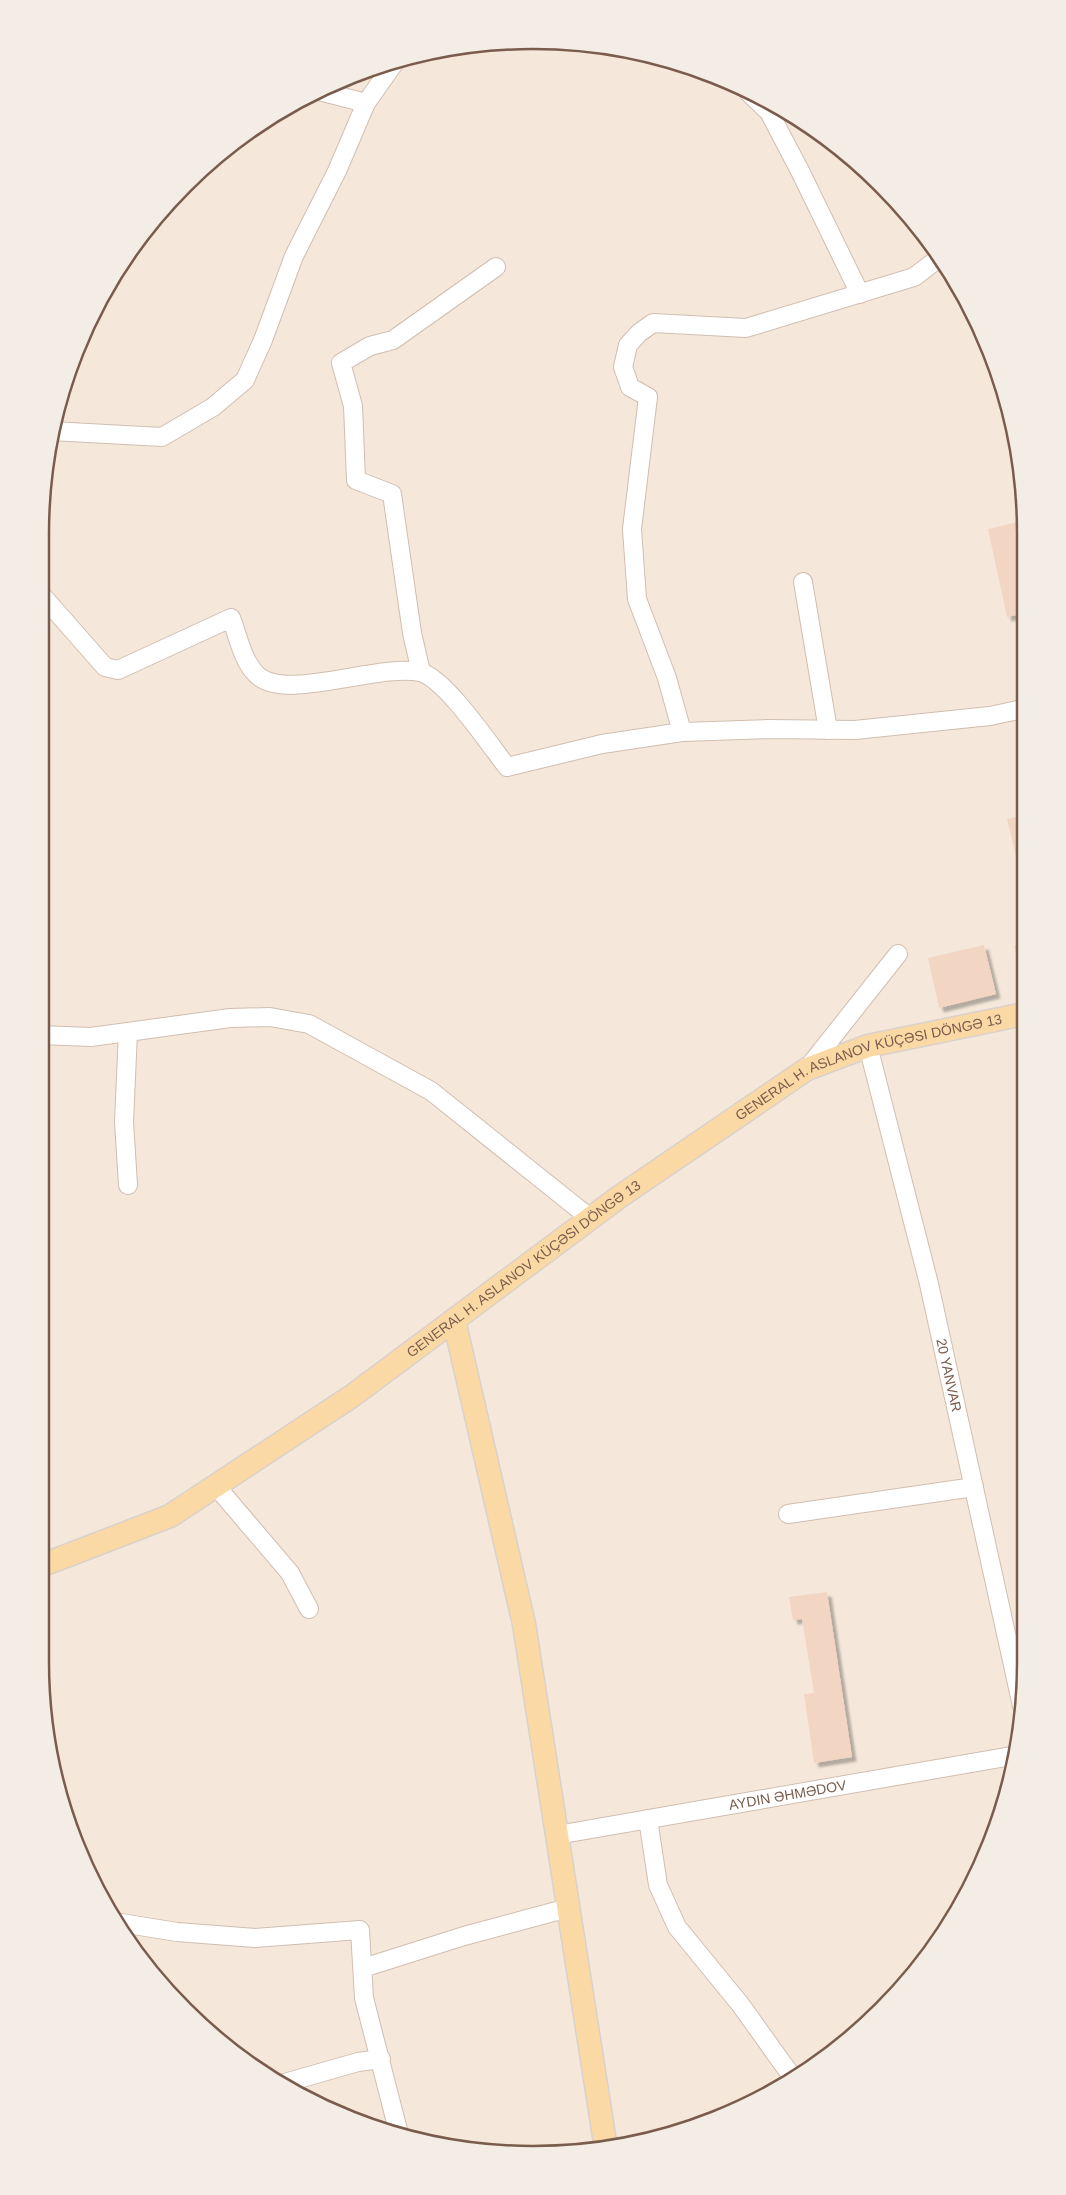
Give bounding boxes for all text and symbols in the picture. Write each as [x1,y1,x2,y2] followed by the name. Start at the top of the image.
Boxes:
[732,1011,1004,1124] street label: GENERAL H. ASLANOV KÜÇƏSI DÖNGƏ 13
[404,1177,644,1360] street label: GENERAL H. ASLANOV KÜÇƏSI DÖNGƏ 13
[933,1337,965,1413] street label: 20 YANVAR
[728,1777,848,1813] street label: AYDIN ƏHMƏDOV

